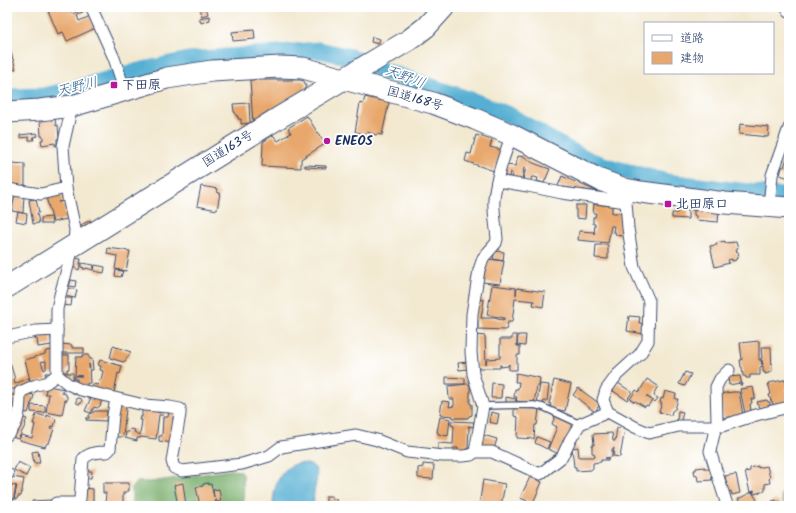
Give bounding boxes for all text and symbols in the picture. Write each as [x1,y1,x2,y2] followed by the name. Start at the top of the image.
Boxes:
[644,22,774,74] legend
[680,29,704,48] text: 道路
[680,49,704,68] text: 建物
[382,59,428,95] water label: 天野川
[54,71,100,103] water label: 天野川
[122,75,161,96] place label: 下田原
[109,80,119,90] marker: 下田原
[384,81,446,117] street label: 国道168号
[198,125,258,173] street label: 国道163号
[335,131,374,152] place label: ENEOS
[322,136,332,146] marker: ENEOS
[676,194,728,215] place label: 北田原口
[663,199,673,209] marker: 北田原口

